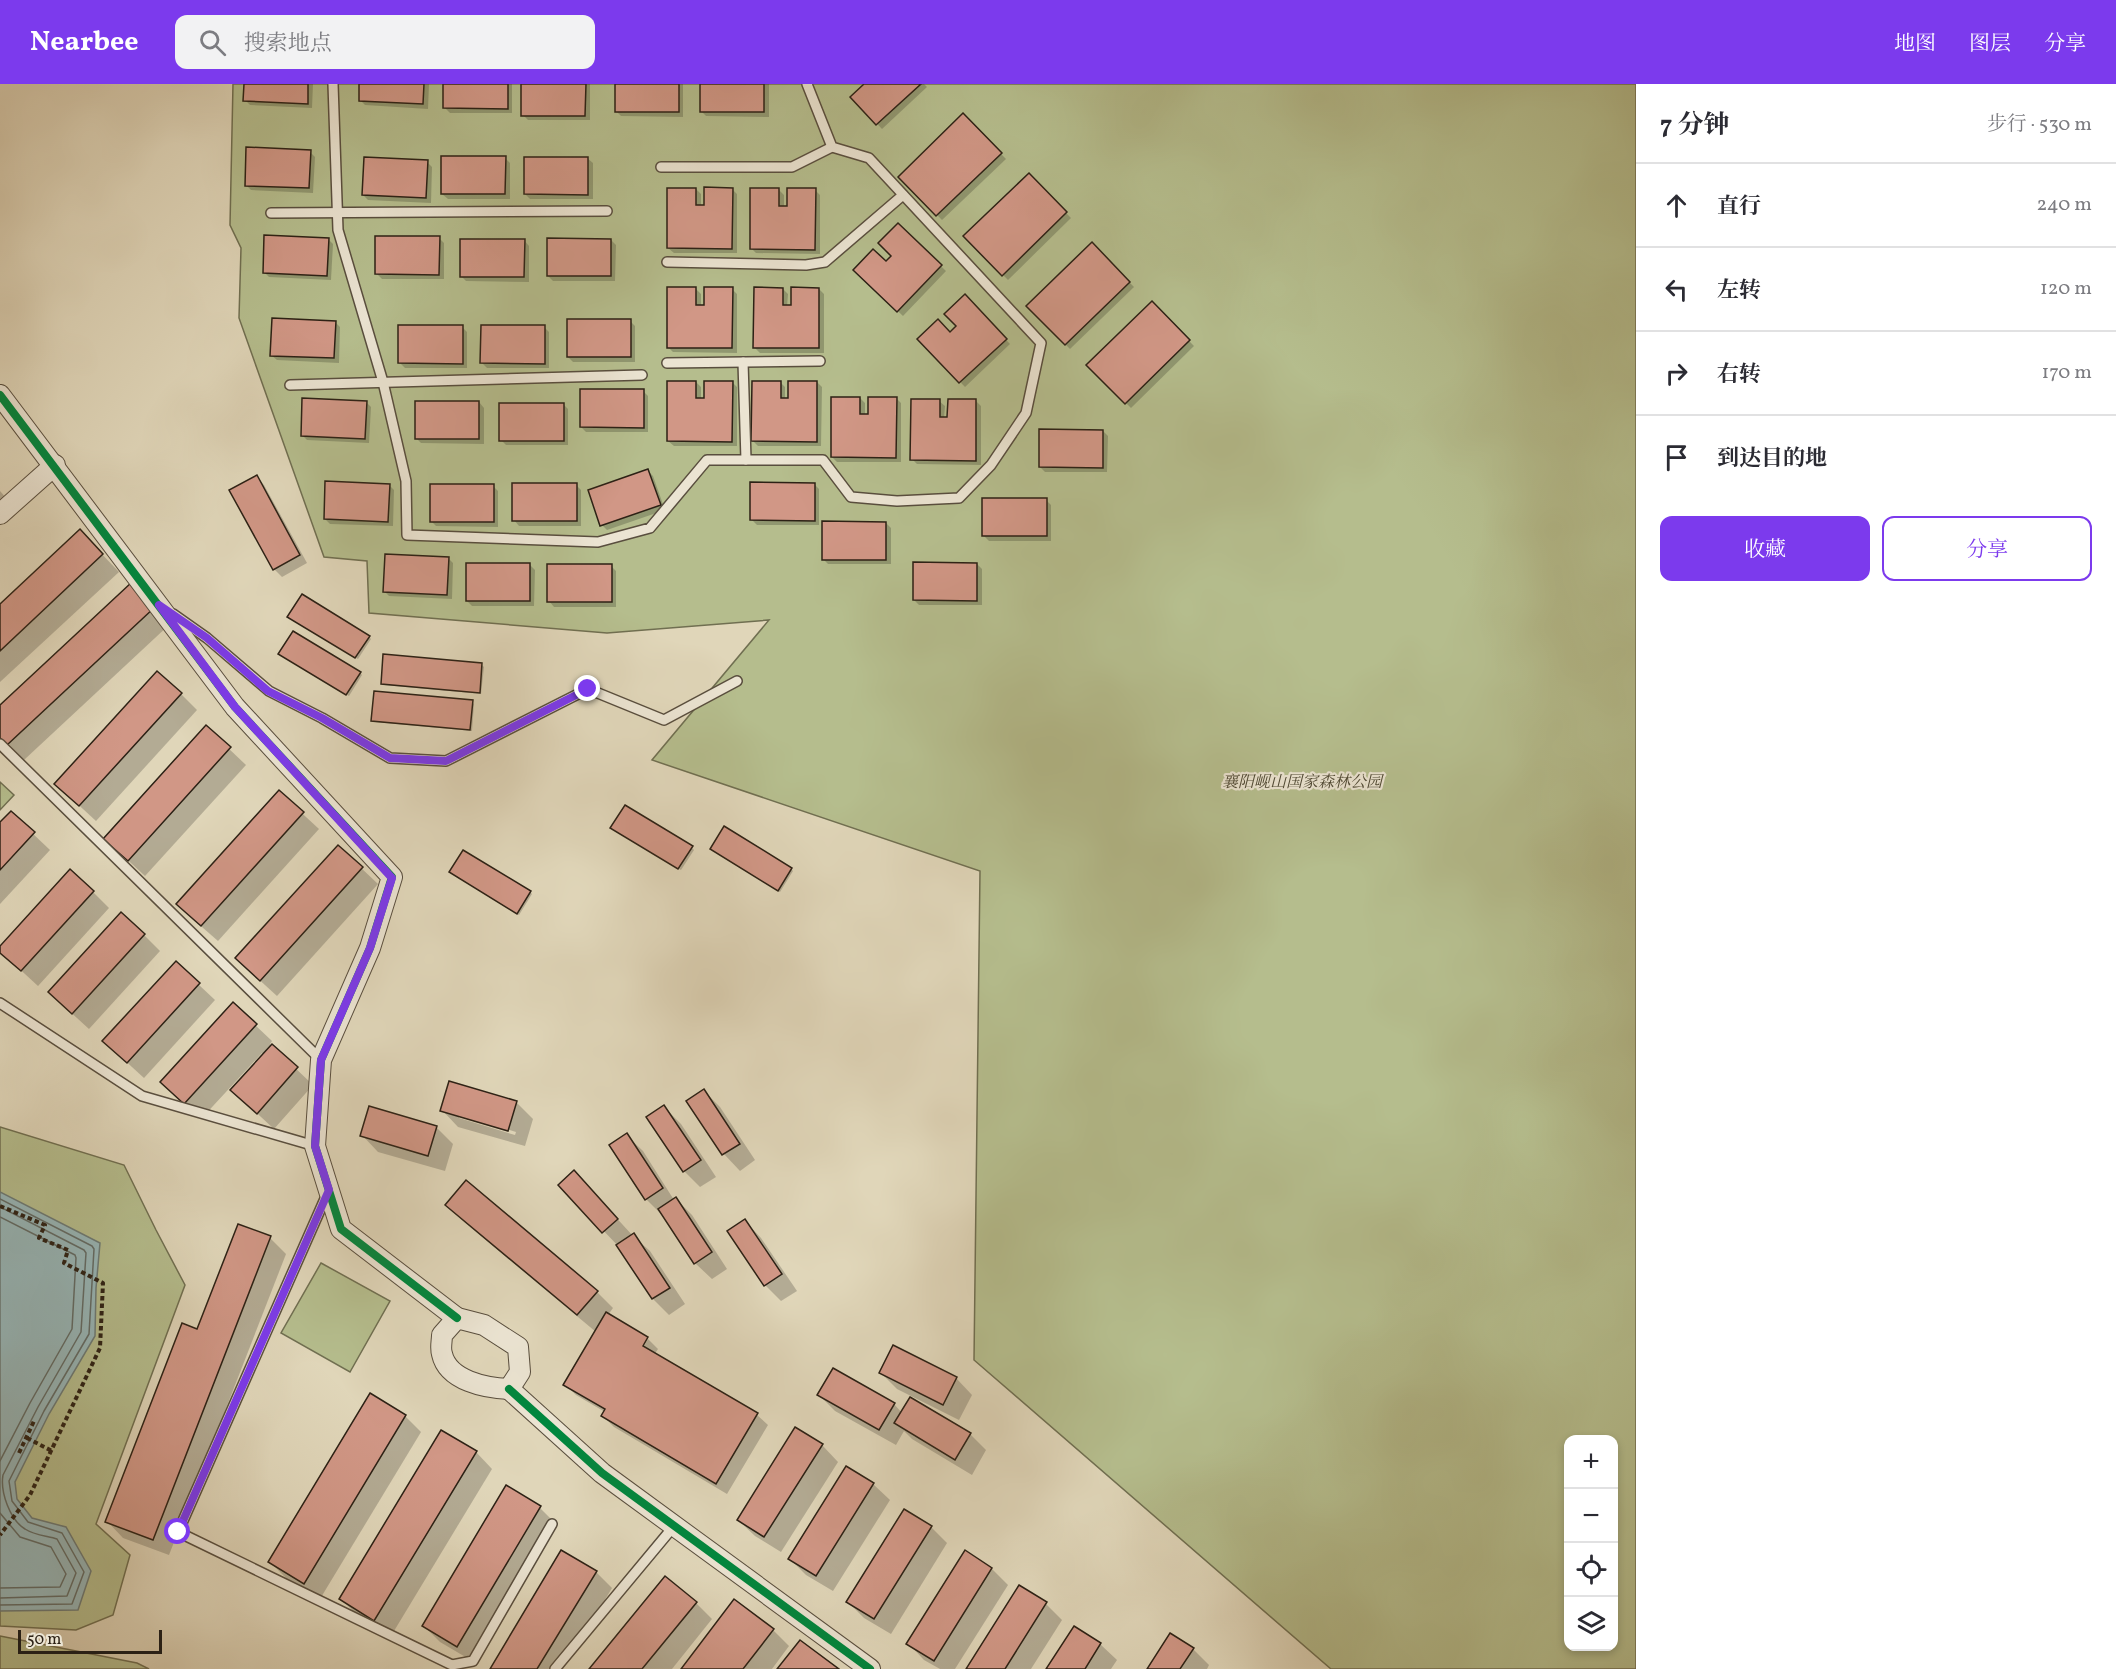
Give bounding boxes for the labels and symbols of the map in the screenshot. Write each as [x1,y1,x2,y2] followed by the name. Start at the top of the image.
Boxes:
[574,675,600,701] route end
[1222,772,1385,794] park label: 襄阳岘山国家森林公园
[164,1518,190,1544] route start
[18,1627,162,1654] scale bar

